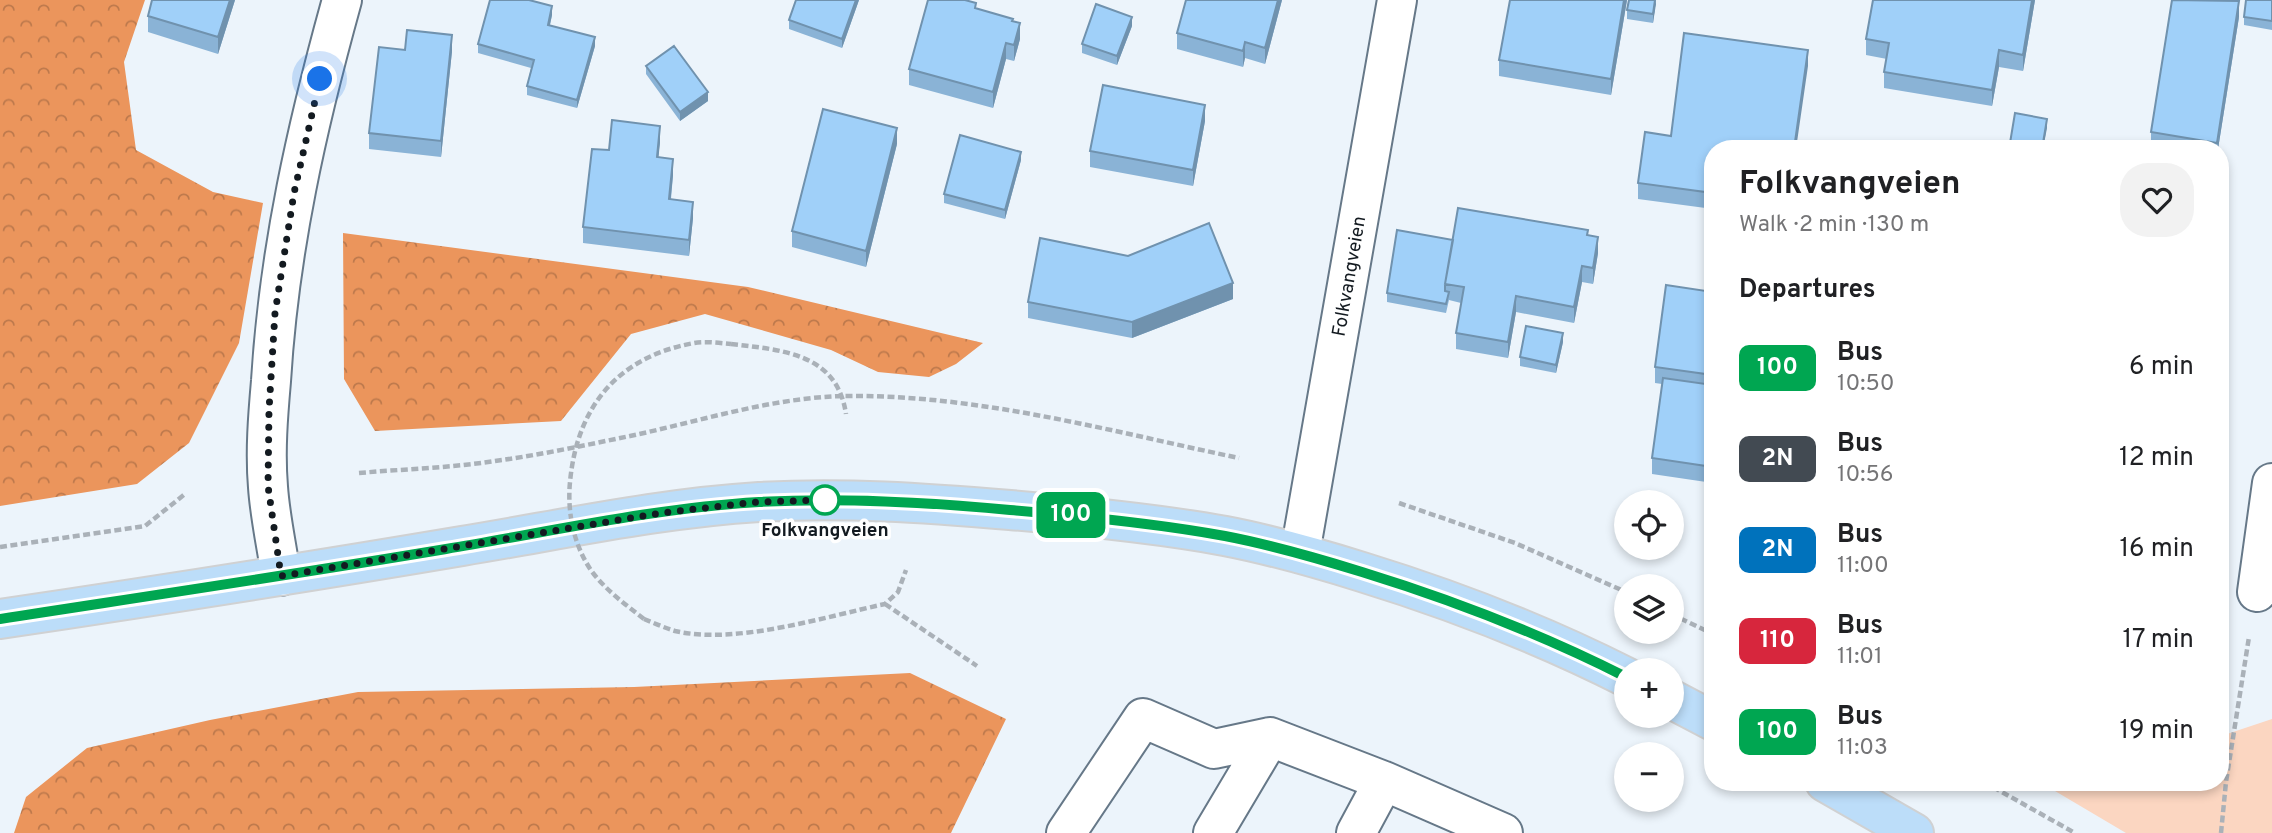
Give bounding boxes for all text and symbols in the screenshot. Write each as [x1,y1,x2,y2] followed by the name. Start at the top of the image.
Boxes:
[302,61,337,96] your location
[2120,163,2194,237] button: heart
[1739,164,1961,206] text: Folkvangveien
[1739,211,1929,240] text: Walk · 2 min · 130 m
[1328,214,1372,338] street label: Folkvangveien
[1739,274,1876,307] text: Departures
[1837,337,1883,370] text: Bus
[2129,351,2194,384] text: 6 min
[1757,353,1798,383] text: 100
[1837,370,1895,399] text: 10:50
[1837,428,1883,461] text: Bus
[2119,442,2194,475] text: 12 min
[1762,444,1793,474] text: 2N
[1837,461,1894,490] text: 10:56
[810,485,840,515] marker: Folkvangveien
[1614,490,1684,812] map controls
[1614,490,1684,560] button: locate
[1031,492,1111,538] line badge: 100
[1050,500,1092,530] text: 100
[761,519,889,543] place label: Folkvangveien
[1837,519,1883,552] text: Bus
[2119,533,2194,566] text: 16 min
[1762,535,1793,565] text: 2N
[1837,552,1889,581] text: 11:00
[1614,574,1684,644] button: layers
[1837,610,1883,643] text: Bus
[2122,624,2194,657] text: 17 min
[1760,626,1795,656] text: 110
[1837,643,1883,672] text: 11:01
[1614,658,1684,728] button: +
[1837,701,1883,734] text: Bus
[2119,715,2194,748] text: 19 min
[1757,717,1798,747] text: 100
[1837,734,1888,763] text: 11:03
[1614,742,1684,812] button: −

